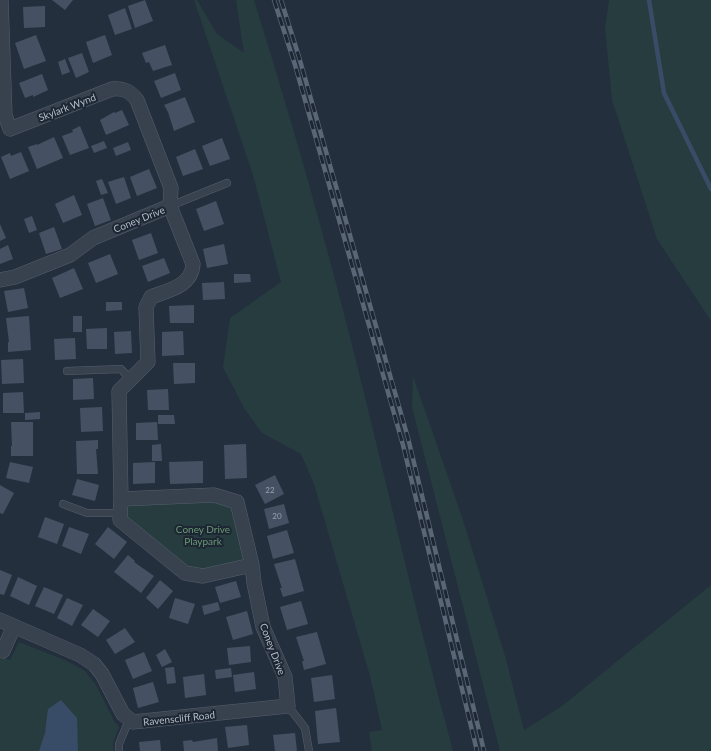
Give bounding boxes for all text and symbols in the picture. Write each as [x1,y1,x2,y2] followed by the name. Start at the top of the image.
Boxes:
[37,91,97,123] street label: Skylark Wynd
[112,203,166,235] street label: Coney Drive
[265,485,275,495] house number: 22
[272,511,282,521] house number: 20
[176,523,230,547] park label: Coney Drive Playpark
[258,622,288,676] street label: Coney Drive
[143,708,215,728] street label: Ravenscliff Road

